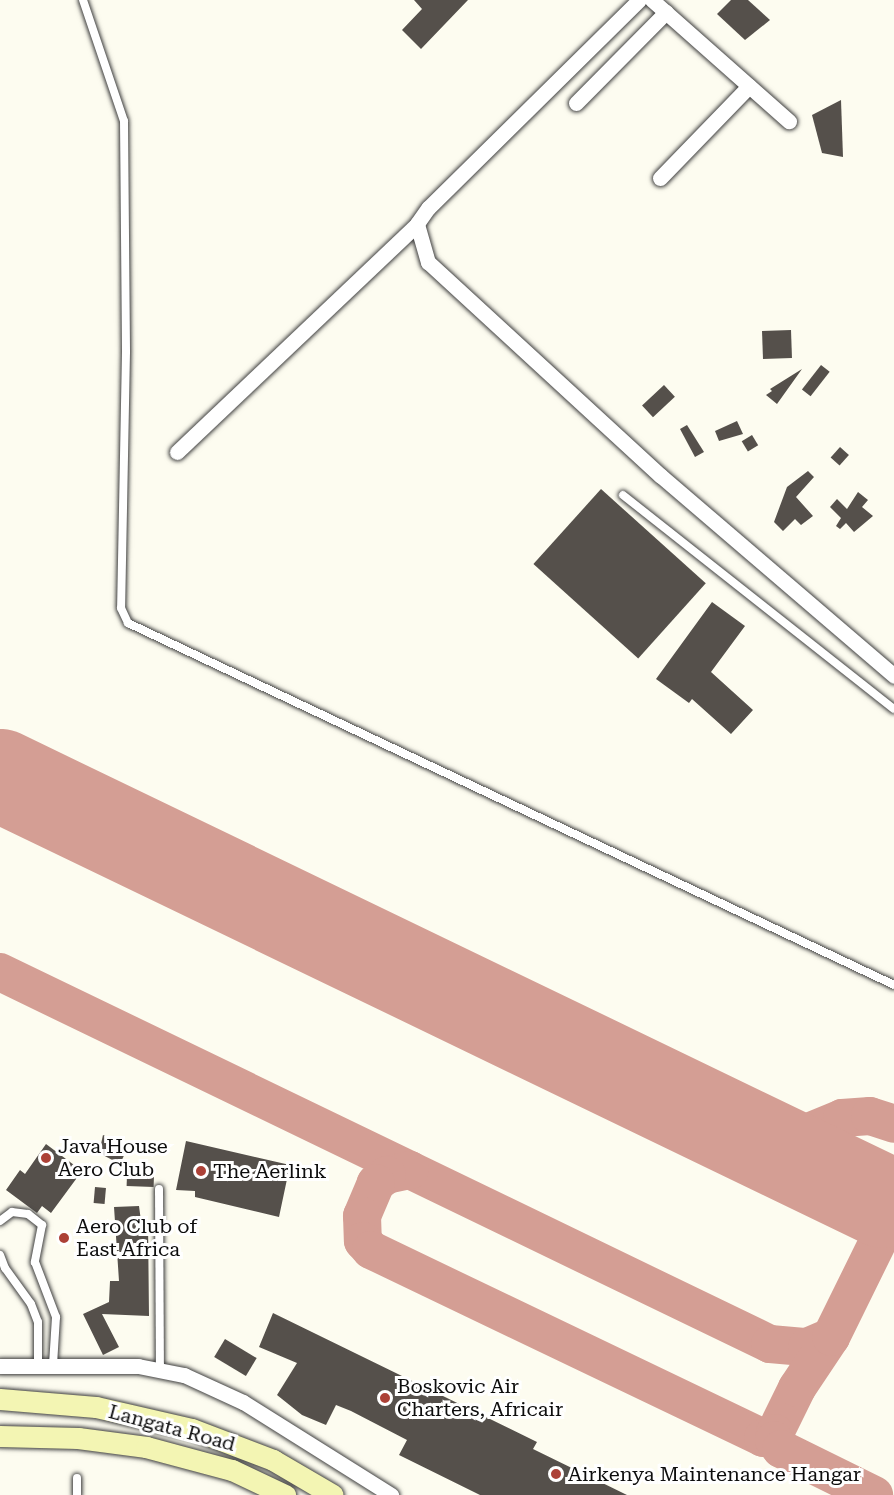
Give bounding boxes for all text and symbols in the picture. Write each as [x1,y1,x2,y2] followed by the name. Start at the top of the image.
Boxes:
[58,1134,168,1181] place label: Java House Aero Club
[39,1151,53,1165] marker: Java House Aero Club
[213,1159,326,1183] place label: The Aerlink
[194,1164,208,1178] marker: The Aerlink
[76,1214,197,1261] place label: Aero Club of East Africa
[57,1231,71,1245] marker: Aero Club of East Africa
[397,1374,563,1421] place label: Boskovic Air Charters, Africair
[378,1391,392,1405] marker: Boskovic Air Charters, Africair
[106,1400,238,1456] street label: Langata Road
[568,1462,861,1486] place label: Airkenya Maintenance Hangar
[549,1467,563,1481] marker: Airkenya Maintenance Hangar

